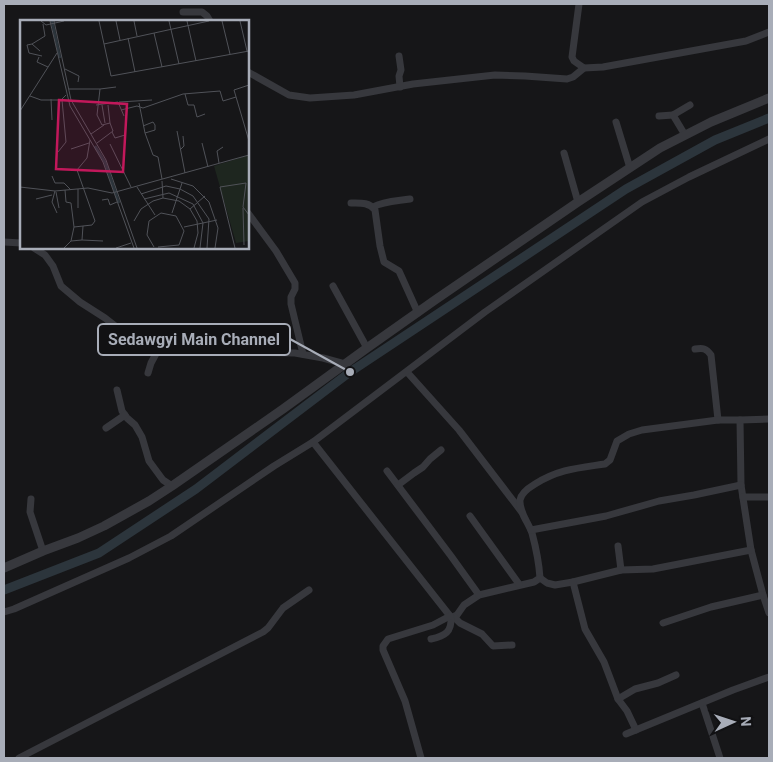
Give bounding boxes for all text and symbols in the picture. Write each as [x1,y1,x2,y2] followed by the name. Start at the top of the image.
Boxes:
[20,20,249,249] inset map
[98,324,290,355] callout: Sedawgyi Main Channel
[108,330,280,349] text: Sedawgyi Main Channel
[708,697,758,747] north arrow
[738,716,754,727] text: N

